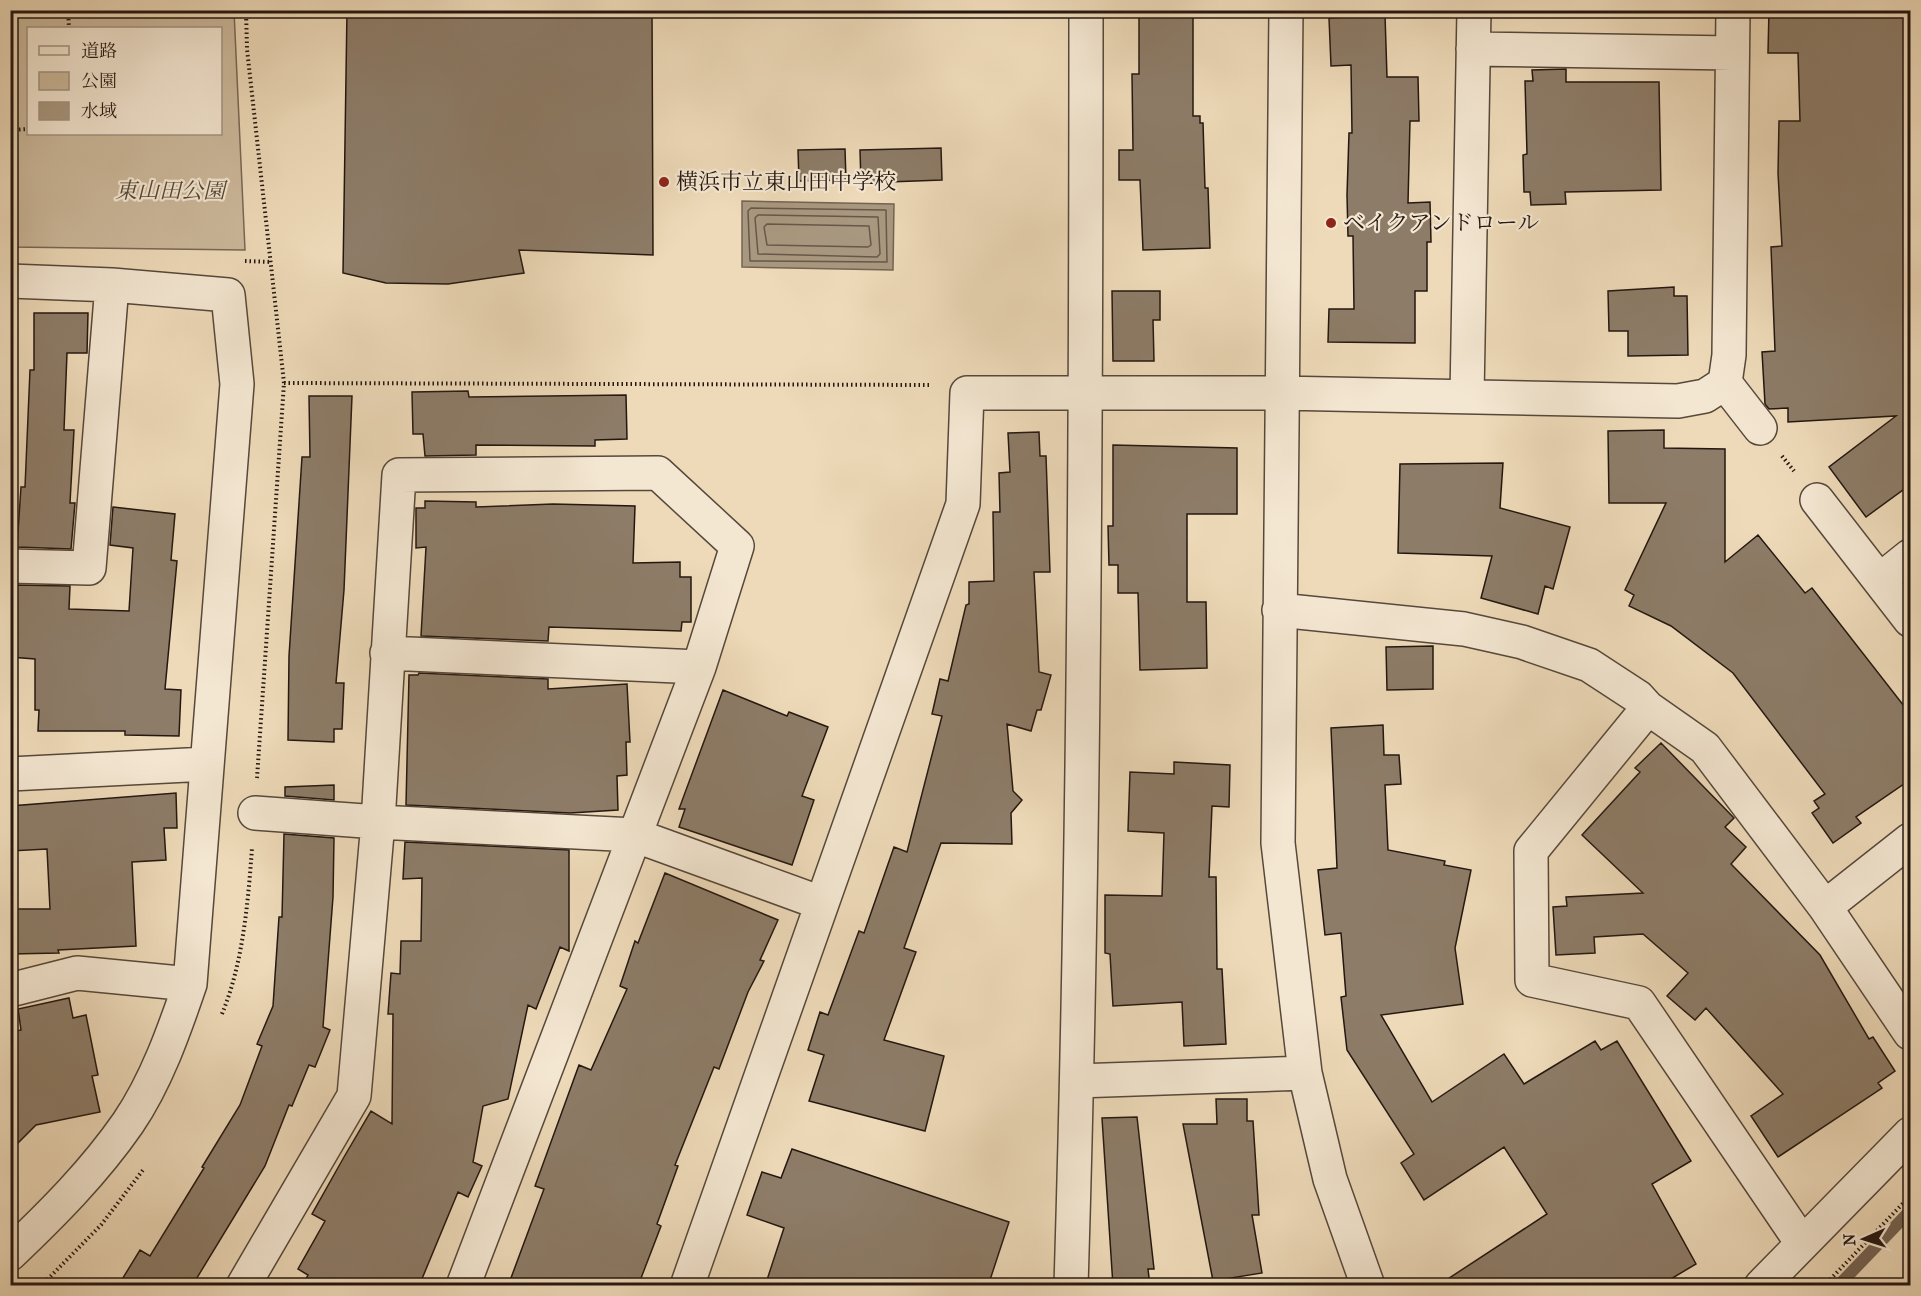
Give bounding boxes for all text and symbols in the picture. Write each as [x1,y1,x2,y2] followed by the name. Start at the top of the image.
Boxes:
[27,27,222,135] legend
[81,41,117,62] text: 道路
[81,71,117,92] text: 公園
[81,101,117,122] text: 水域
[676,169,896,195] place label: 横浜市立東山田中学校
[657,175,671,189] marker: 横浜市立東山田中学校
[115,178,228,204] park label: 東山田公園
[1343,210,1539,236] place label: ベイクアンドロール
[1324,216,1338,230] marker: ベイクアンドロール
[1834,1209,1894,1269] north arrow
[1840,1232,1859,1246] text: N

